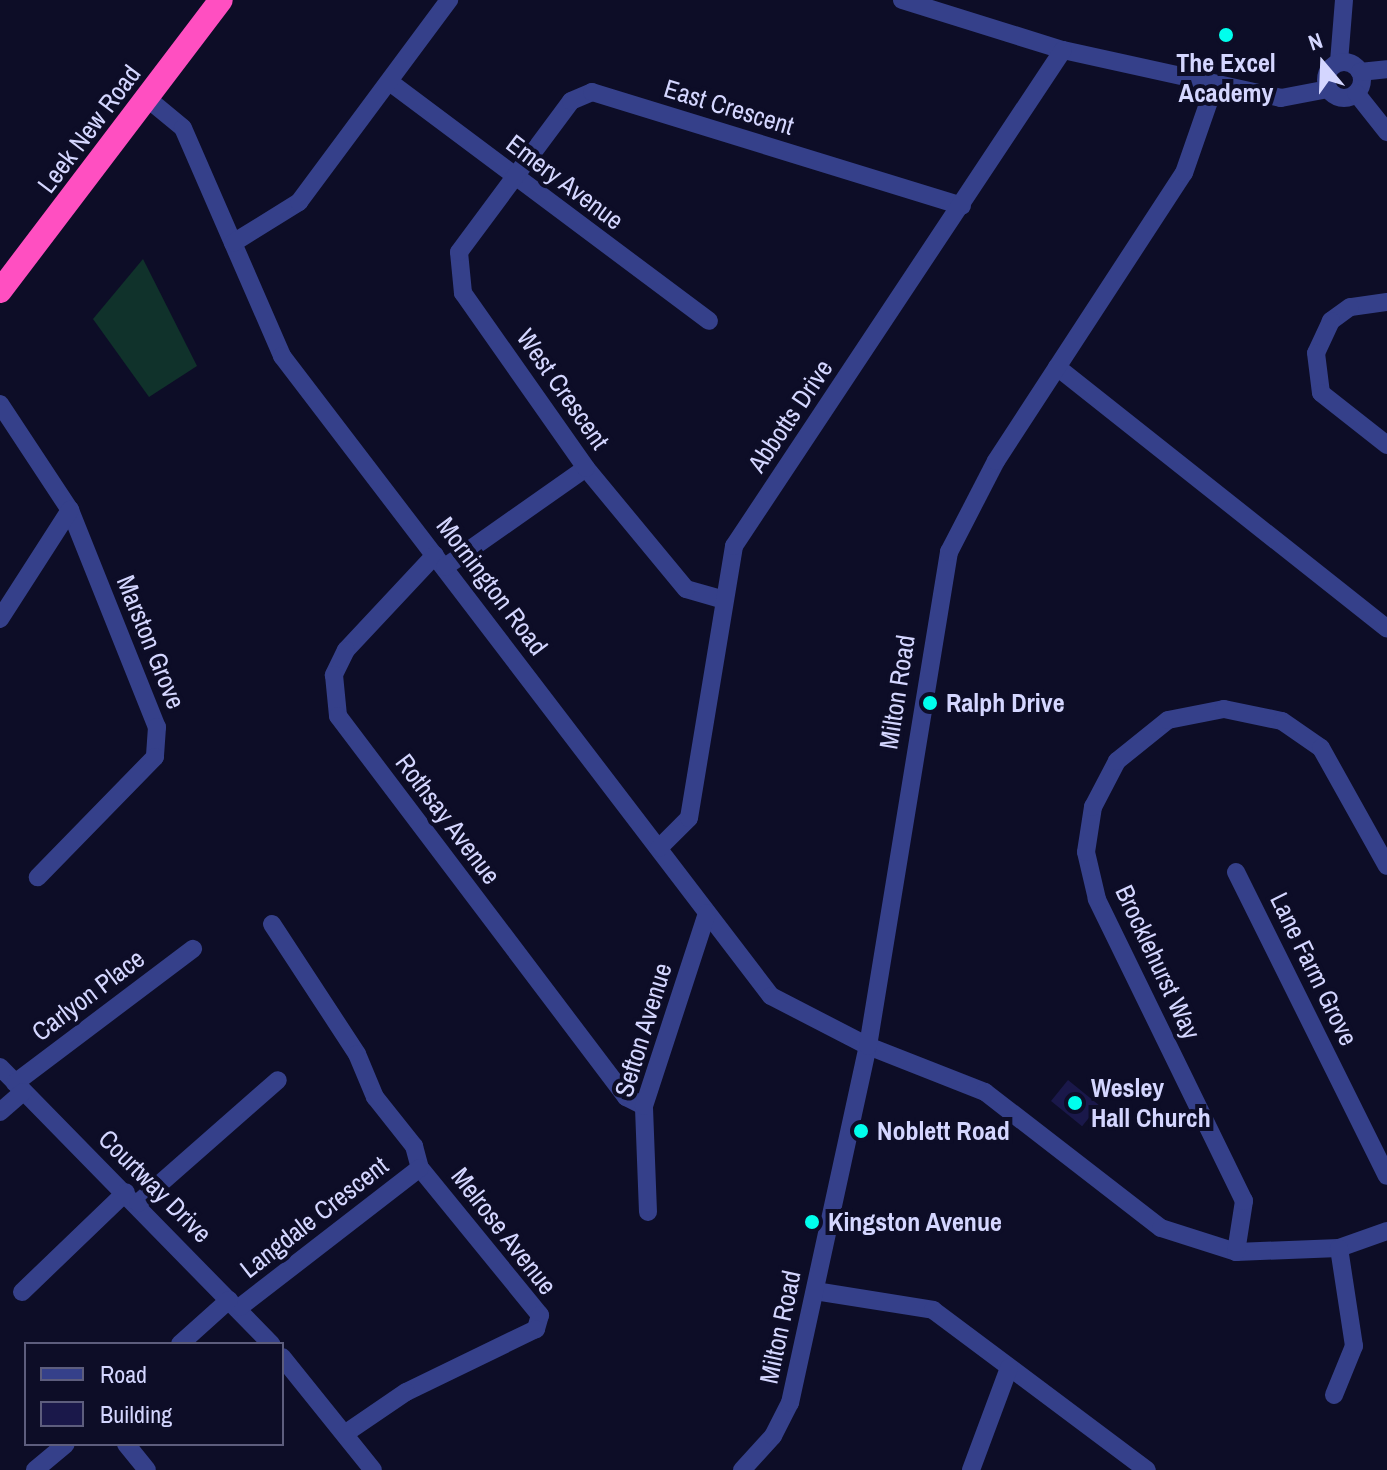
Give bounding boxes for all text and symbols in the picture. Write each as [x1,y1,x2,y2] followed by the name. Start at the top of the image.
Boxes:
[1283,24,1363,104] north arrow
[1304,25,1326,58] text: N
[1217,26,1235,44] marker: The Excel Academy
[1176,47,1276,108] place label: The Excel Academy
[31,59,147,199] street label: Leek New Road
[660,73,798,141] street label: East Crescent
[500,128,630,236] street label: Emery Avenue
[510,323,616,455] street label: West Crescent
[741,354,839,478] street label: Abbotts Drive
[430,511,554,661] street label: Mornington Road
[110,571,192,713] street label: Marston Grove
[873,633,921,751] street label: Milton Road
[946,687,1064,719] place label: Ralph Drive
[921,694,939,712] marker: Ralph Drive
[389,747,507,891] street label: Rothsay Avenue
[1109,880,1207,1044] street label: Brocklehurst Way
[1264,888,1364,1050] street label: Lane Farm Grove
[26,943,150,1047] street label: Carlyon Place
[608,959,678,1101] street label: Sefton Avenue
[1091,1072,1211,1134] place label: Wesley Hall Church
[1066,1094,1084,1112] marker: Wesley Hall Church
[877,1115,1010,1147] place label: Noblett Road
[852,1122,870,1140] marker: Noblett Road
[92,1123,218,1249] street label: Courtway Drive
[234,1150,394,1284] street label: Langdale Crescent
[444,1161,564,1301] street label: Melrose Avenue
[828,1206,1003,1238] place label: Kingston Avenue
[803,1213,821,1231] marker: Kingston Avenue
[753,1268,807,1386] street label: Milton Road
[24,1342,284,1446] legend
[100,1358,147,1390] text: Road
[100,1398,172,1430] text: Building

